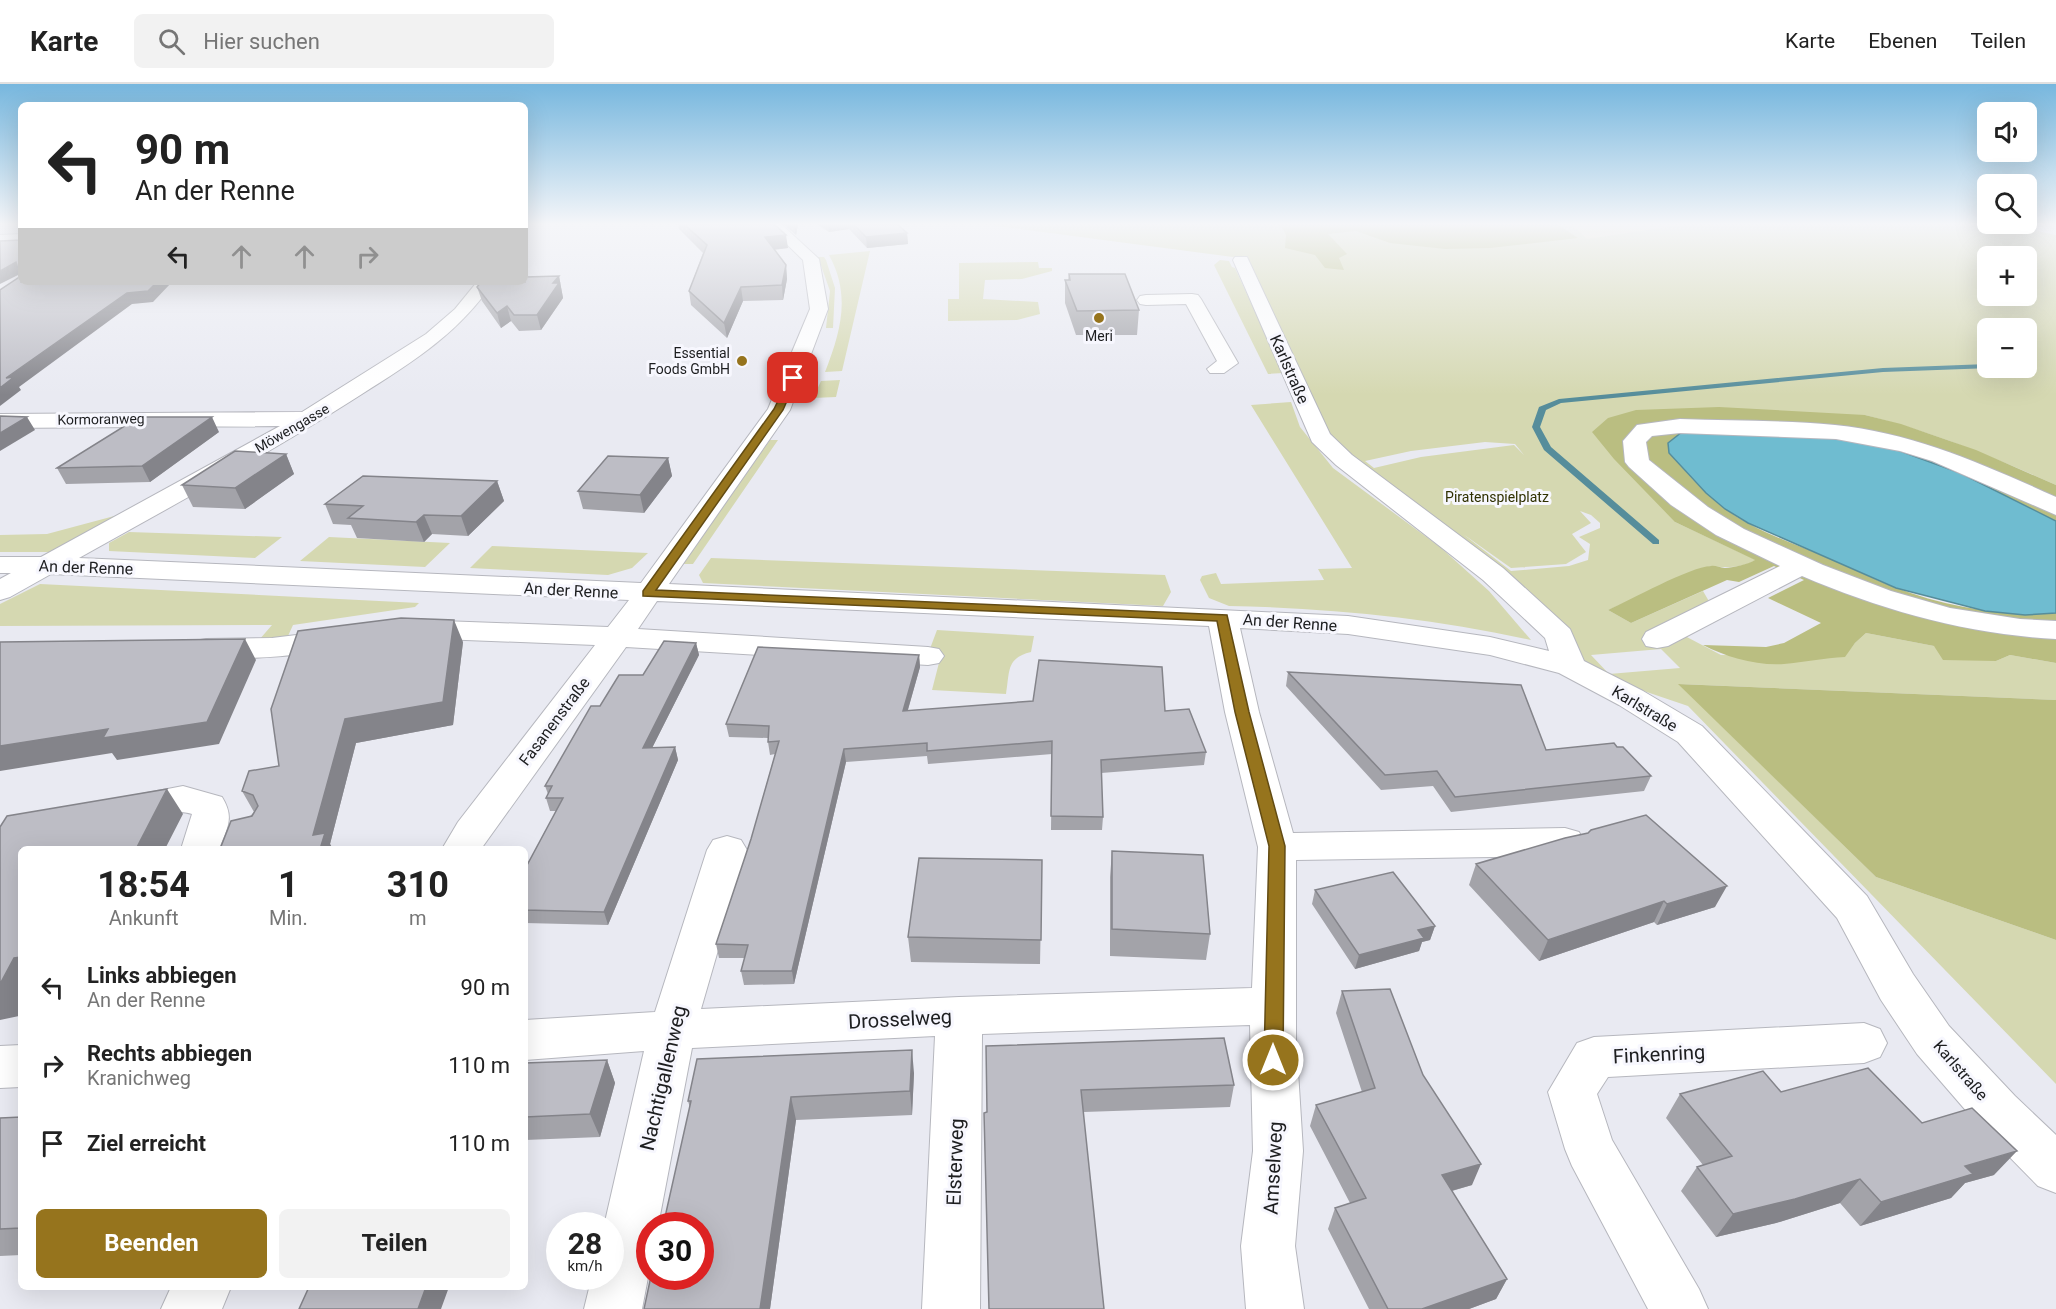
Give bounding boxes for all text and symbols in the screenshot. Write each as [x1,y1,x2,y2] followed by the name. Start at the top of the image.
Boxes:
[134,14,554,68] search box
[30,25,98,58] text: Karte
[155,25,188,58] icon: search
[203,29,320,54] text: Hier suchen
[1785,29,1835,53] text: Karte
[1868,29,1937,53] text: Ebenen
[1970,29,2026,53] text: Teilen
[1977,102,2037,378] map controls
[1977,102,2037,162] button: sound
[135,125,230,174] text: 90 m
[36,126,114,204] icon: left
[1977,174,2037,234] button: search
[135,175,295,207] text: An der Renne
[162,240,195,273] icon: left
[225,240,258,273] icon: ahead
[288,240,321,273] icon: ahead
[351,240,384,273] icon: right
[1977,246,2037,306] button: +
[1092,311,1106,325] marker: Meri
[1977,318,2037,378] button: −
[1085,328,1113,344] place label: Meri
[1266,332,1313,407] street label: Karlstraße
[648,345,730,377] place label: Essential Foods GmbH
[767,352,818,403] pin
[735,354,749,368] marker: Essential Foods GmbH
[776,361,809,394] icon: arrive
[252,400,332,456] street label: Möwengasse
[57,410,145,428] street label: Kormoranweg
[1445,489,1549,505] park label: Piratenspielplatz
[38,556,134,579] street label: An der Renne
[523,579,619,602] street label: An der Renne
[1242,610,1338,635] street label: An der Renne
[515,673,594,769] street label: Fasanenstraße
[1608,681,1681,735] street label: Karlstraße
[97,864,190,906] text: 18:54
[278,864,299,906] text: 1
[387,864,449,906] text: 310
[109,906,178,930] text: Ankunft
[269,906,308,930] text: Min.
[409,906,427,930] text: m
[87,963,237,988] text: Links abbiegen
[36,971,69,1004] icon: left
[461,975,510,1000] text: 90 m
[87,988,205,1012] text: An der Renne
[635,1003,691,1153] street label: Nachtigallenweg
[847,1004,953,1034] street label: Drosselweg
[1241,1028,1305,1092] position arrow
[1929,1036,1992,1104] street label: Karlstraße
[1612,1040,1706,1068] street label: Finkenring
[87,1041,252,1066] text: Rechts abbiegen
[36,1049,69,1082] icon: right
[448,1053,510,1078] text: 110 m
[87,1066,191,1090] text: Kranichweg
[941,1118,969,1206] street label: Elsterweg
[1259,1121,1287,1215] street label: Amselweg
[36,1127,69,1160] icon: arrive
[87,1131,206,1156] text: Ziel erreicht
[448,1131,510,1156] text: 110 m
[36,1209,267,1278] button: Beenden
[279,1209,510,1278] button: Teilen
[636,1212,714,1290] speed limit sign: 30
[568,1226,602,1261] text: 28
[567,1257,603,1275] text: km/h

